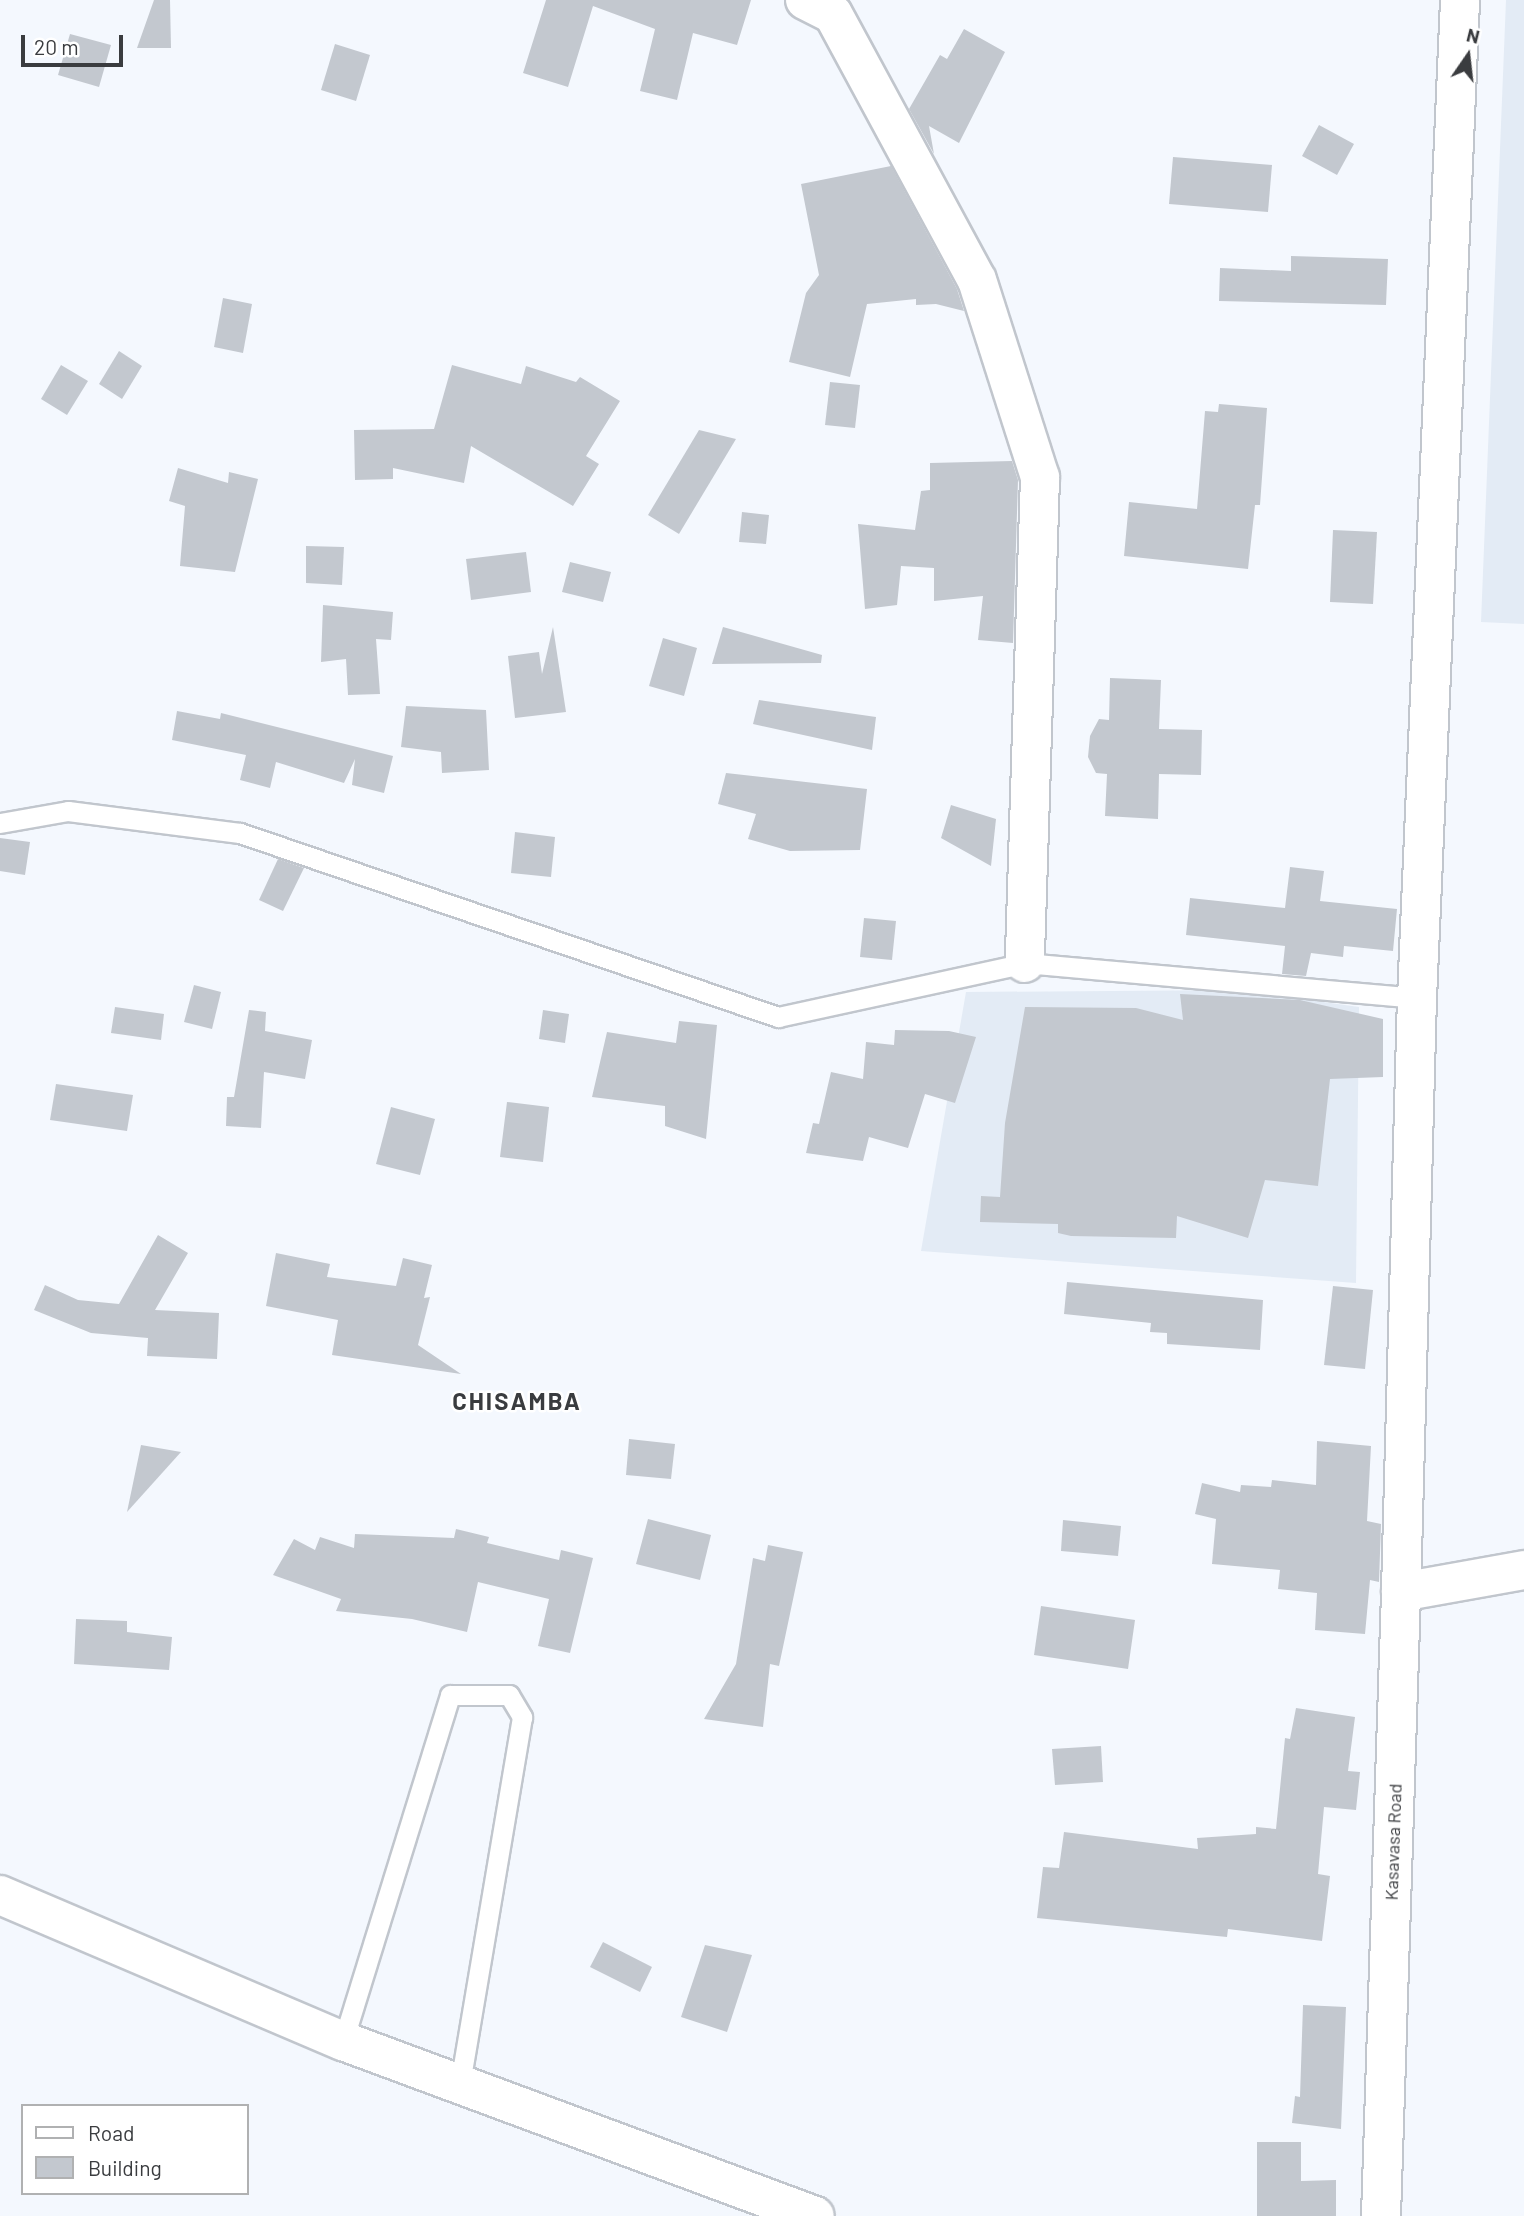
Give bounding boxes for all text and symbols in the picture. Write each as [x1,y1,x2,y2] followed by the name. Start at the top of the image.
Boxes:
[24,21,126,65] scale bar
[1433,21,1503,91] north arrow
[1464,22,1482,48] text: N
[34,34,79,59] text: 20 m
[453,1387,581,1415] district label: CHISAMBA
[1380,1783,1406,1901] street label: Kasavasa Road
[21,2104,248,2195] legend
[88,2120,134,2145] text: Road
[88,2155,162,2180] text: Building

